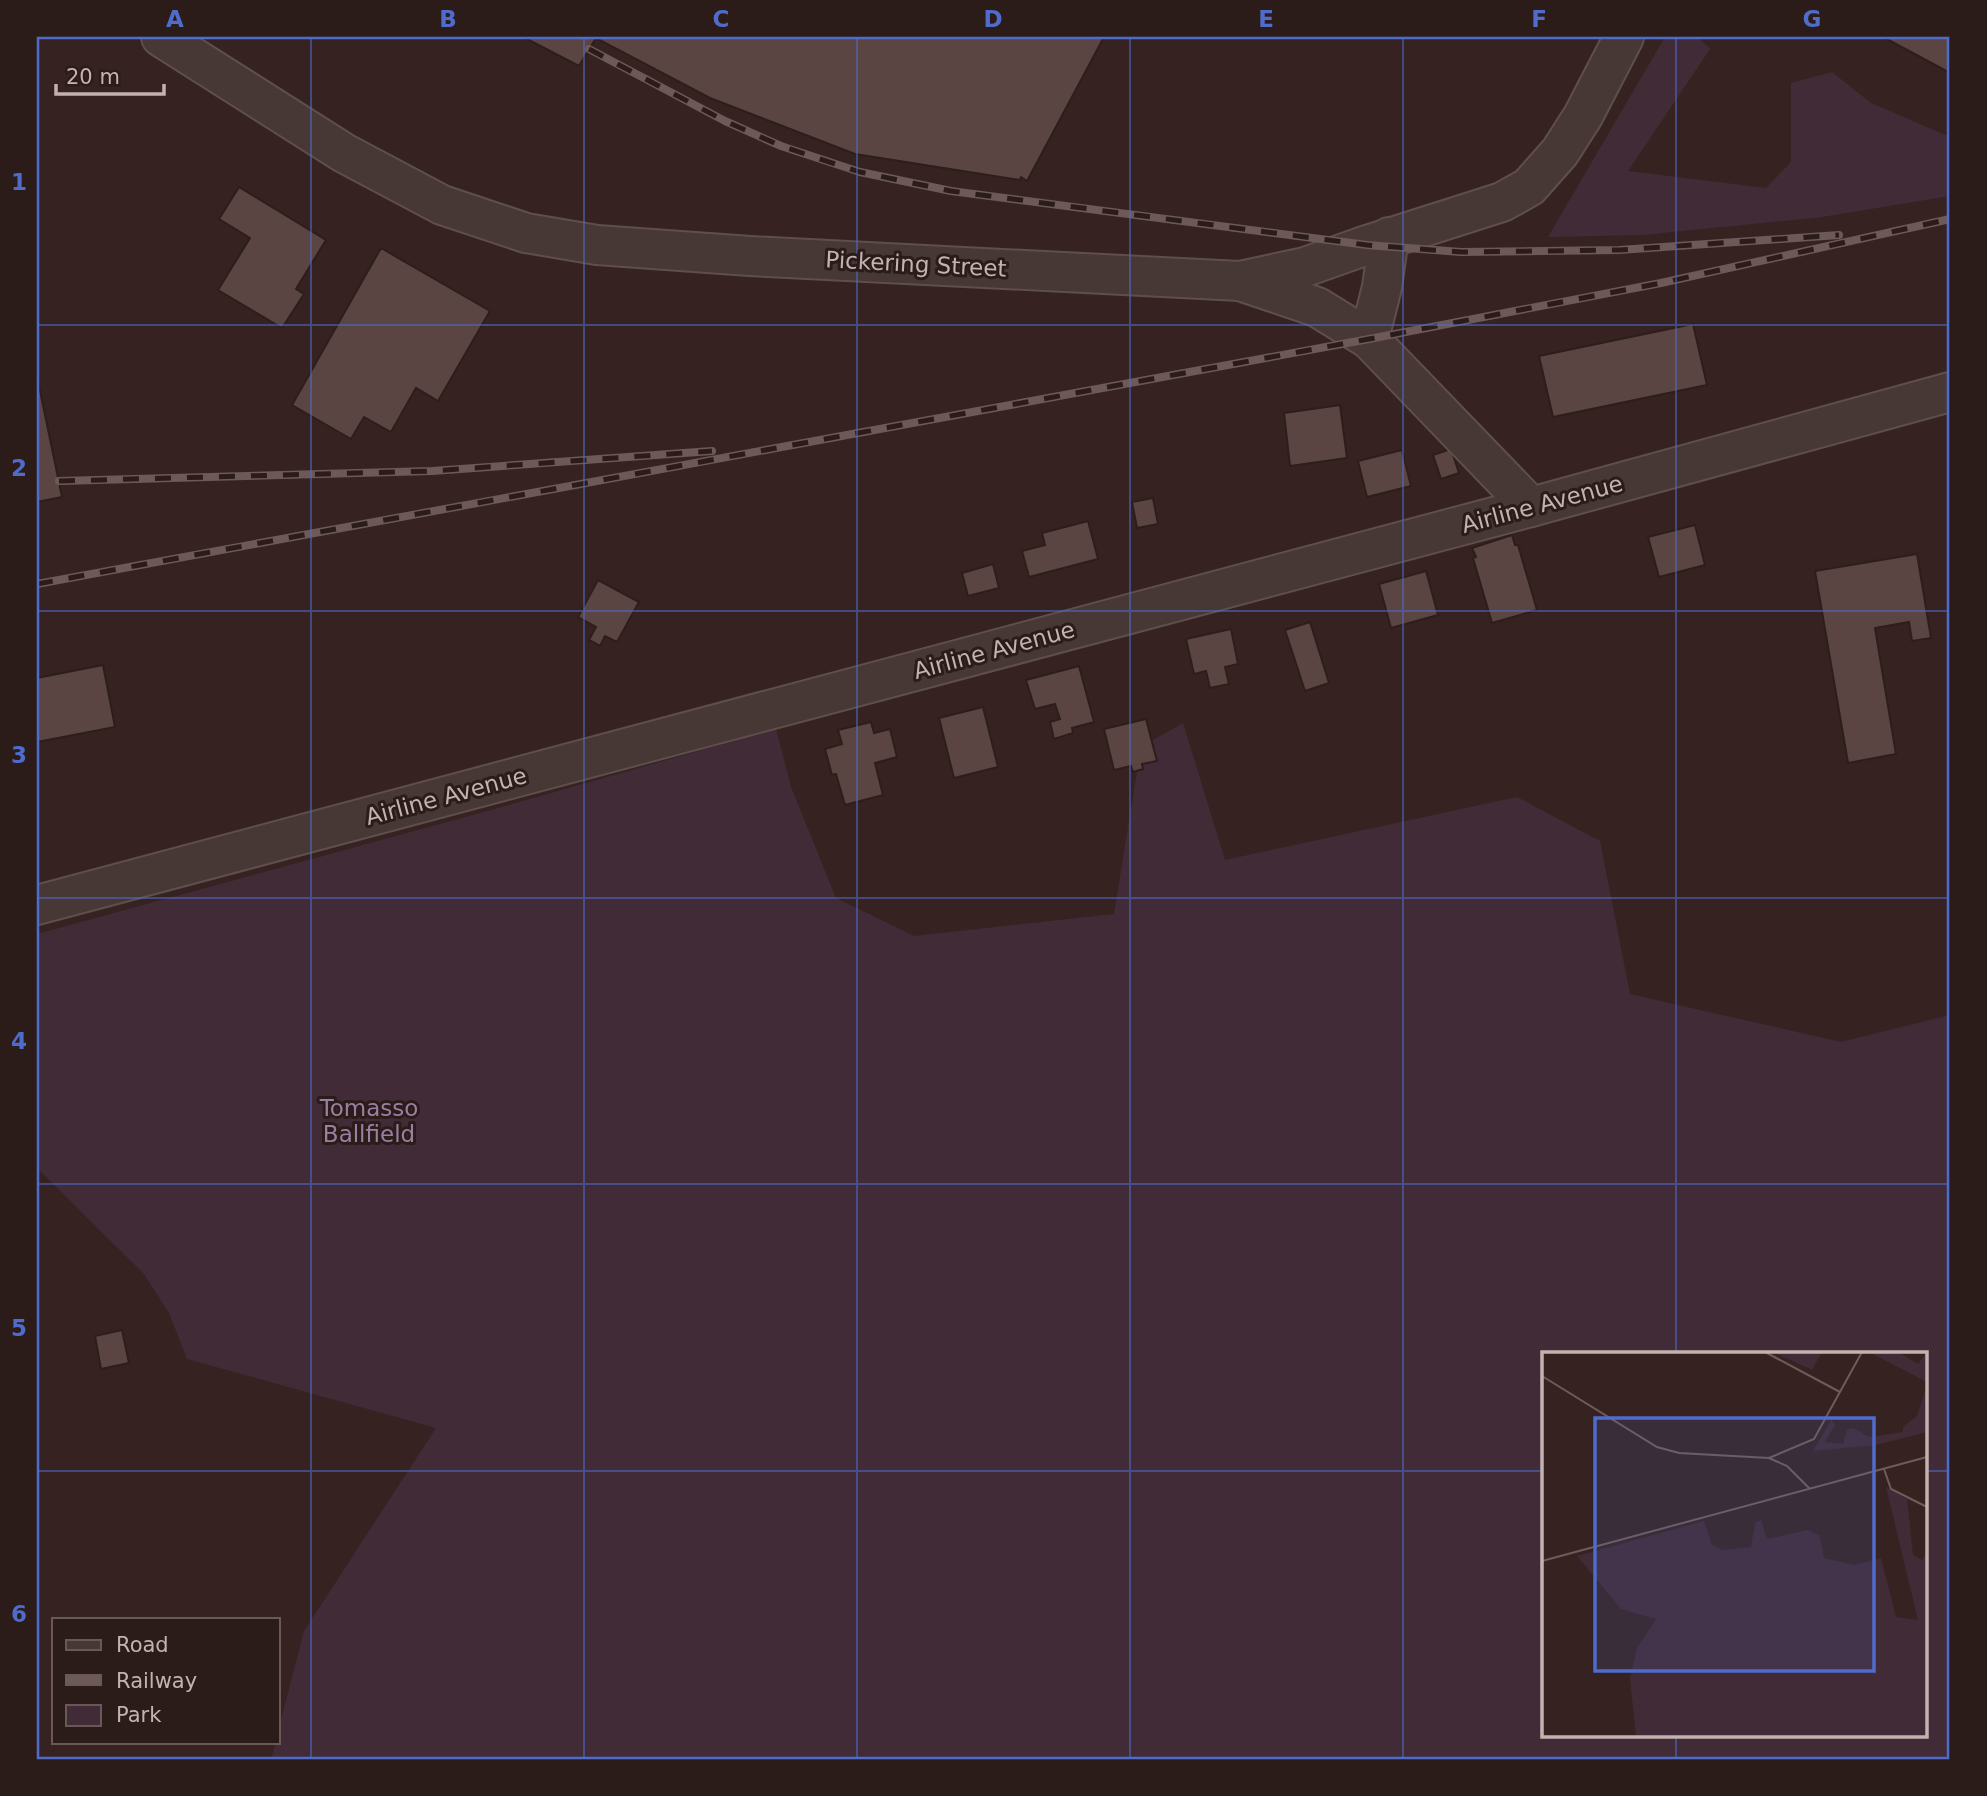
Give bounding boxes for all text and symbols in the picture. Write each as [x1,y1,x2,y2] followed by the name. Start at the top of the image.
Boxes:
[166,6,184,32] text: A
[439,6,457,32] text: B
[713,6,729,32] text: C
[983,6,1003,32] text: D
[1258,6,1274,32] text: E
[1531,6,1547,32] text: F
[1803,6,1821,32] text: G
[56,52,164,96] scale bar
[66,65,120,89] text: 20 m
[11,169,27,195] text: 1
[825,246,1007,282] street label: Pickering Street
[11,455,27,481] text: 2
[1459,470,1625,538] street label: Airline Avenue
[911,616,1077,684] street label: Airline Avenue
[11,742,27,768] text: 3
[363,762,529,830] street label: Airline Avenue
[11,1028,27,1054] text: 4
[319,1095,418,1147] park label: Tomasso Ballfield
[11,1315,27,1341] text: 5
[1542,1352,1927,1736] inset map
[11,1601,27,1627] text: 6
[52,1618,280,1744] legend
[116,1633,169,1657] text: Road
[116,1669,197,1693] text: Railway
[116,1703,162,1727] text: Park

